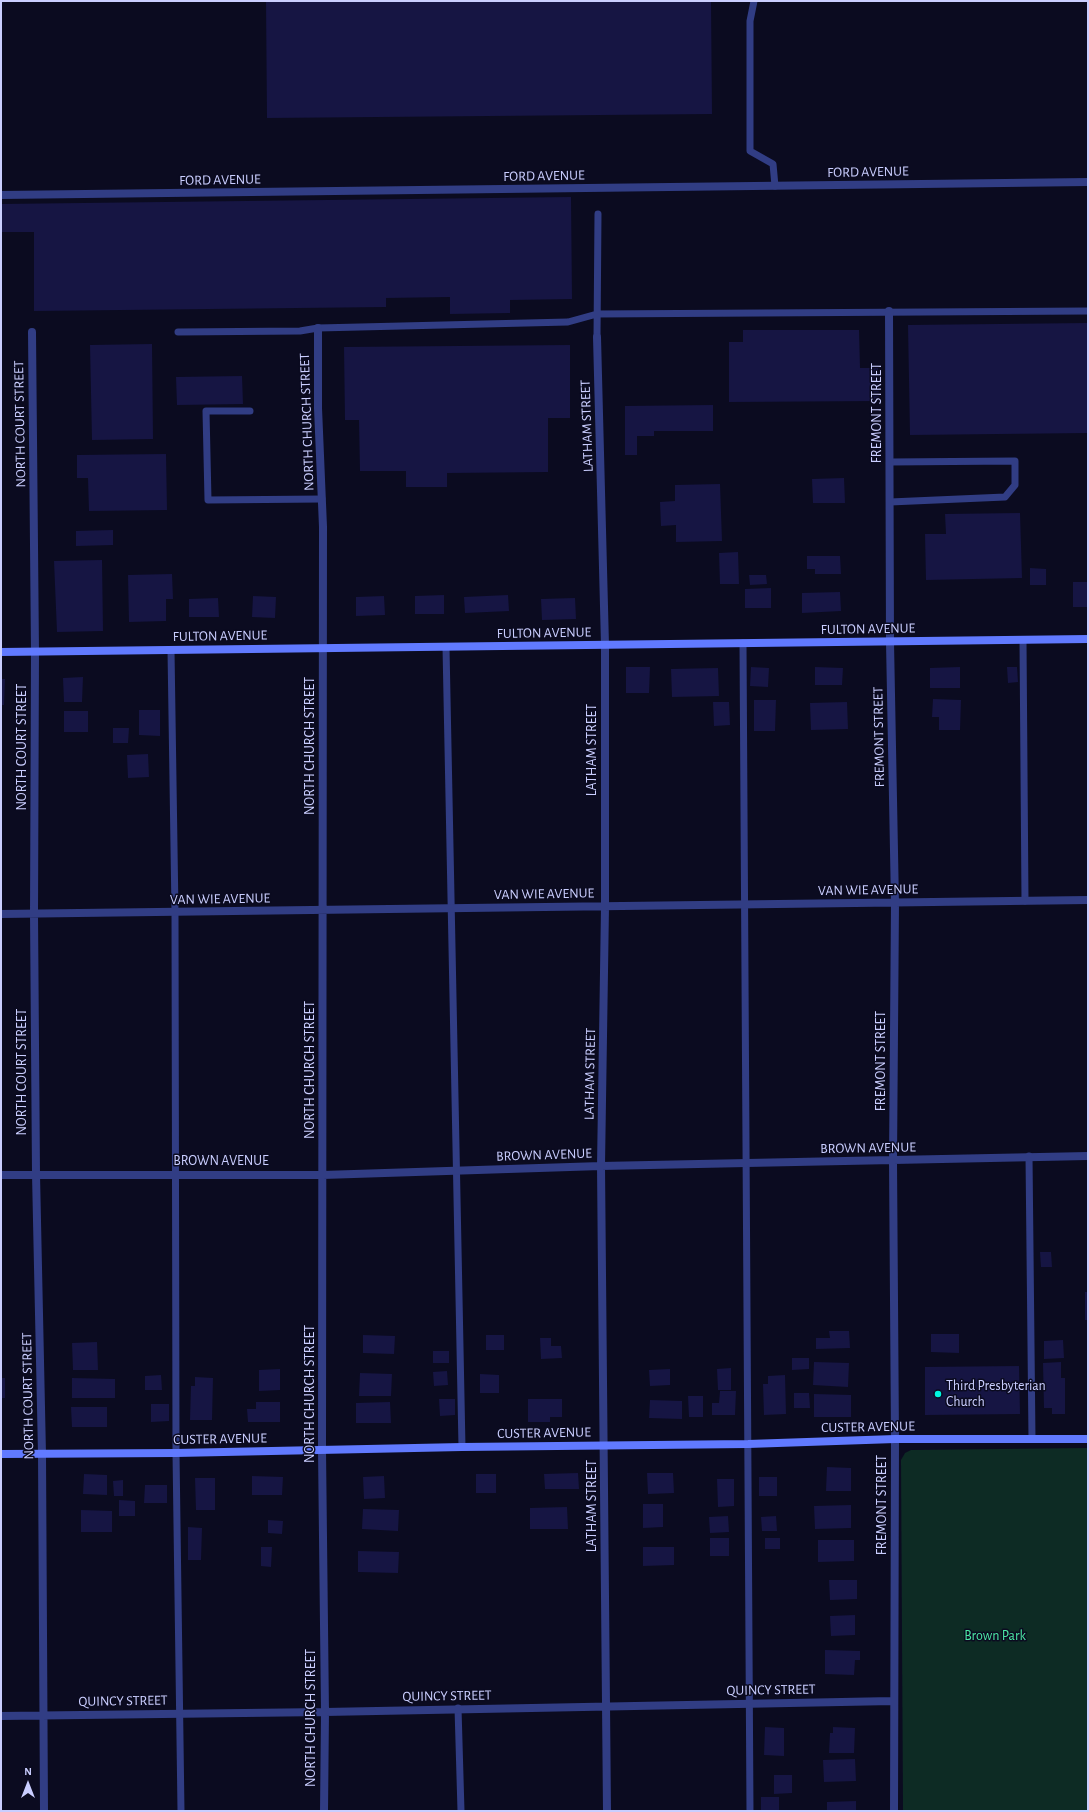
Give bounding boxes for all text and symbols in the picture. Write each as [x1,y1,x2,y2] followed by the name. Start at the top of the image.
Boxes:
[827,163,909,181] street label: FORD AVENUE
[503,167,585,185] street label: FORD AVENUE
[179,171,261,189] street label: FORD AVENUE
[296,353,318,491] street label: NORTH CHURCH STREET
[10,360,30,488] street label: NORTH COURT STREET
[869,363,885,463] street label: FREMONT STREET
[577,380,597,472] street label: LATHAM STREET
[821,620,915,638] street label: FULTON AVENUE
[497,624,591,642] street label: FULTON AVENUE
[173,627,267,645] street label: FULTON AVENUE
[302,677,318,815] street label: NORTH CHURCH STREET
[14,684,30,810] street label: NORTH COURT STREET
[870,687,888,787] street label: FREMONT STREET
[584,704,600,796] street label: LATHAM STREET
[818,881,918,899] street label: VAN WIE AVENUE
[494,885,594,903] street label: VAN WIE AVENUE
[170,890,270,908] street label: VAN WIE AVENUE
[302,1001,318,1139] street label: NORTH CHURCH STREET
[14,1009,30,1135] street label: NORTH COURT STREET
[873,1011,889,1111] street label: FREMONT STREET
[581,1028,599,1120] street label: LATHAM STREET
[820,1139,916,1157] street label: BROWN AVENUE
[496,1145,592,1165] street label: BROWN AVENUE
[173,1153,269,1169] street label: BROWN AVENUE
[302,1325,318,1463] street label: NORTH CHURCH STREET
[18,1332,38,1460] street label: NORTH COURT STREET
[946,1378,1046,1410] place label: Third Presbyterian Church
[933,1389,943,1399] marker: Third Presbyterian Church
[821,1418,915,1436] street label: CUSTER AVENUE
[497,1424,591,1442] street label: CUSTER AVENUE
[173,1430,267,1448] street label: CUSTER AVENUE
[874,1455,890,1555] street label: FREMONT STREET
[584,1460,600,1552] street label: LATHAM STREET
[964,1628,1026,1644] park label: Brown Park
[303,1649,319,1787] street label: NORTH CHURCH STREET
[726,1681,816,1699] street label: QUINCY STREET
[402,1687,492,1705] street label: QUINCY STREET
[78,1692,168,1710] street label: QUINCY STREET
[8,1764,48,1804] north arrow
[24,1766,32,1777] text: N

